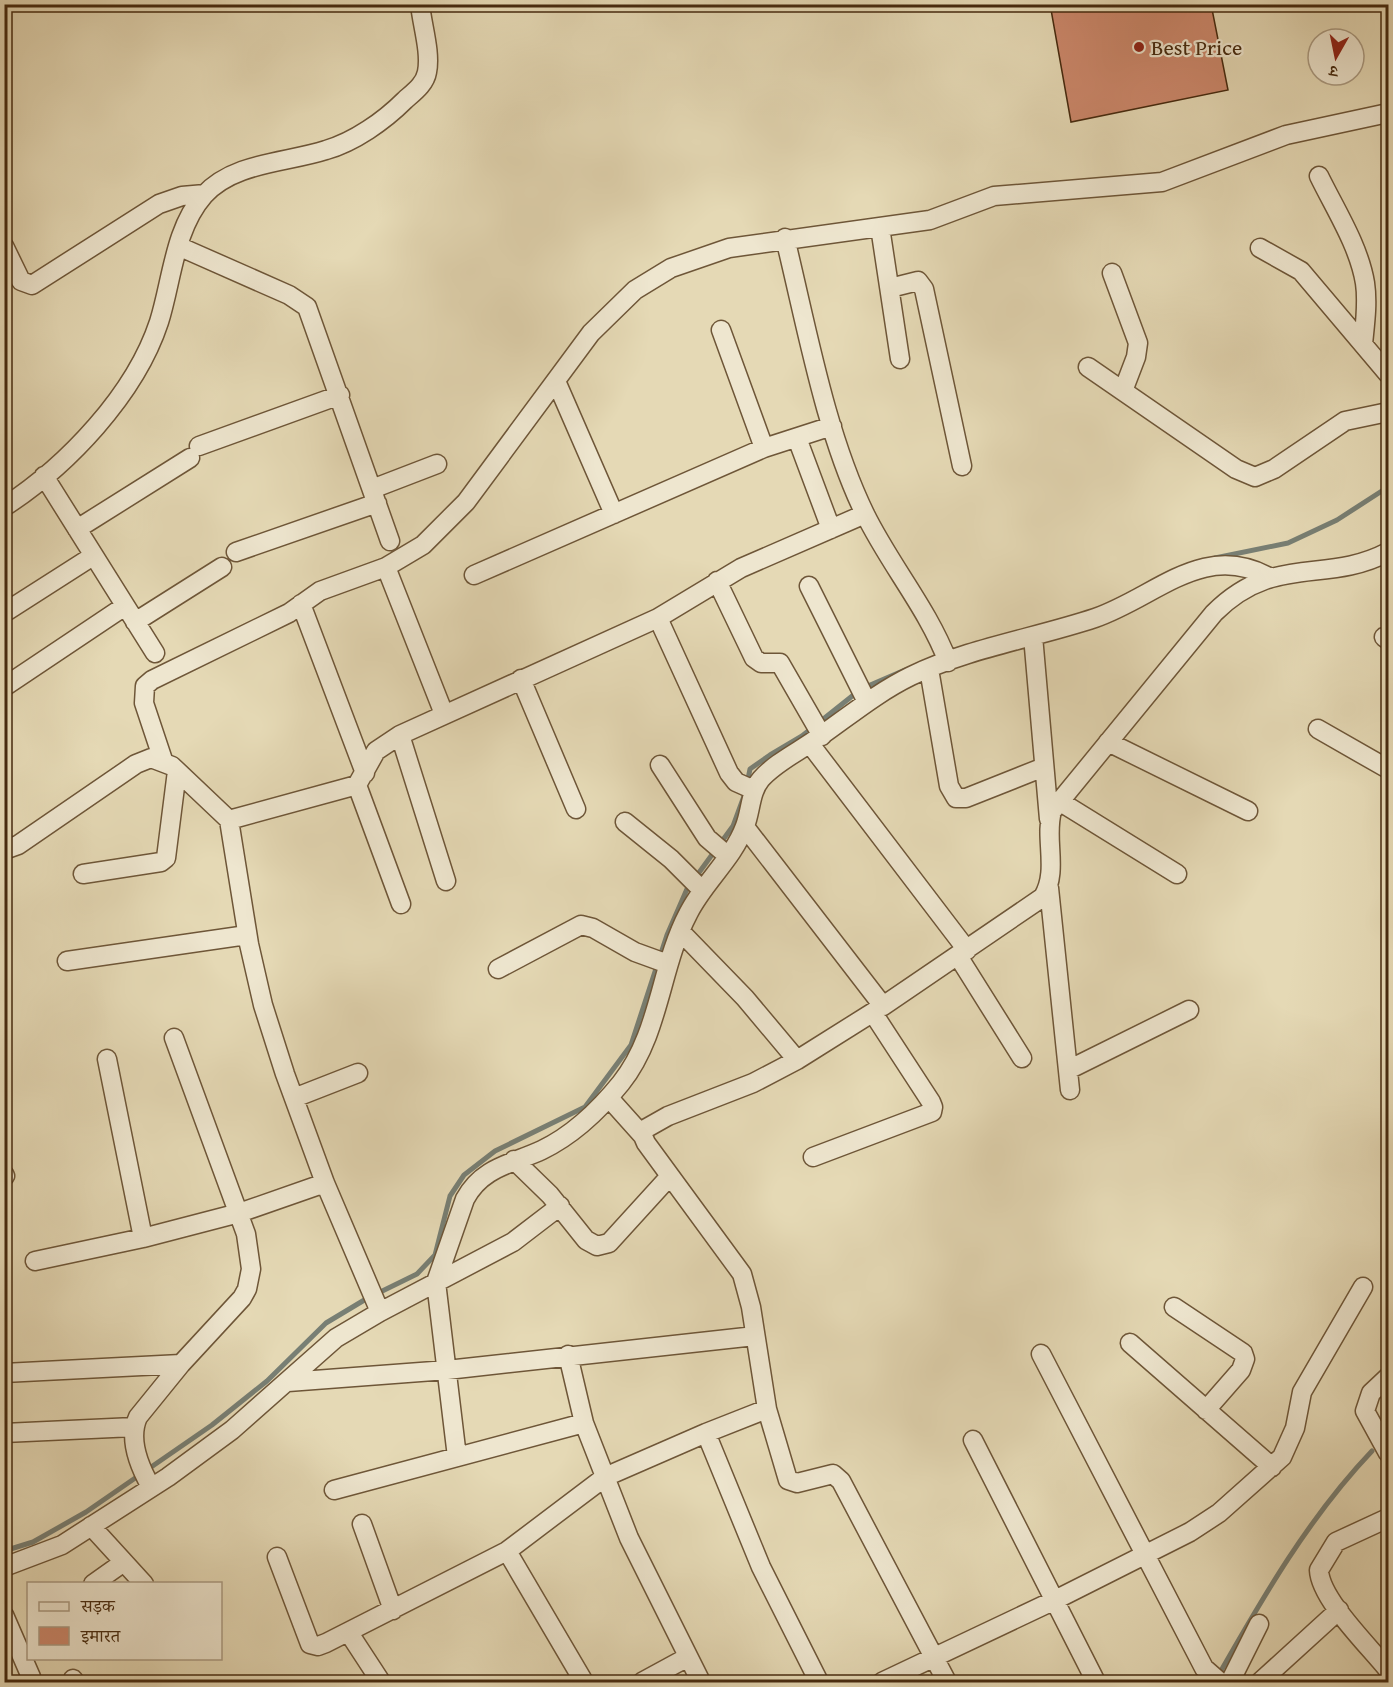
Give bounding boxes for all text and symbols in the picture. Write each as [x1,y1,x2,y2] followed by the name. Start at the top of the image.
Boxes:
[1306,27,1366,87] north arrow
[1151,31,1242,63] place label: Best Price
[1132,40,1146,54] marker: Best Price
[1326,59,1341,84] text: उ
[27,1582,222,1660] legend
[80,1592,116,1619] text: सड़क
[80,1622,121,1649] text: इमारत

